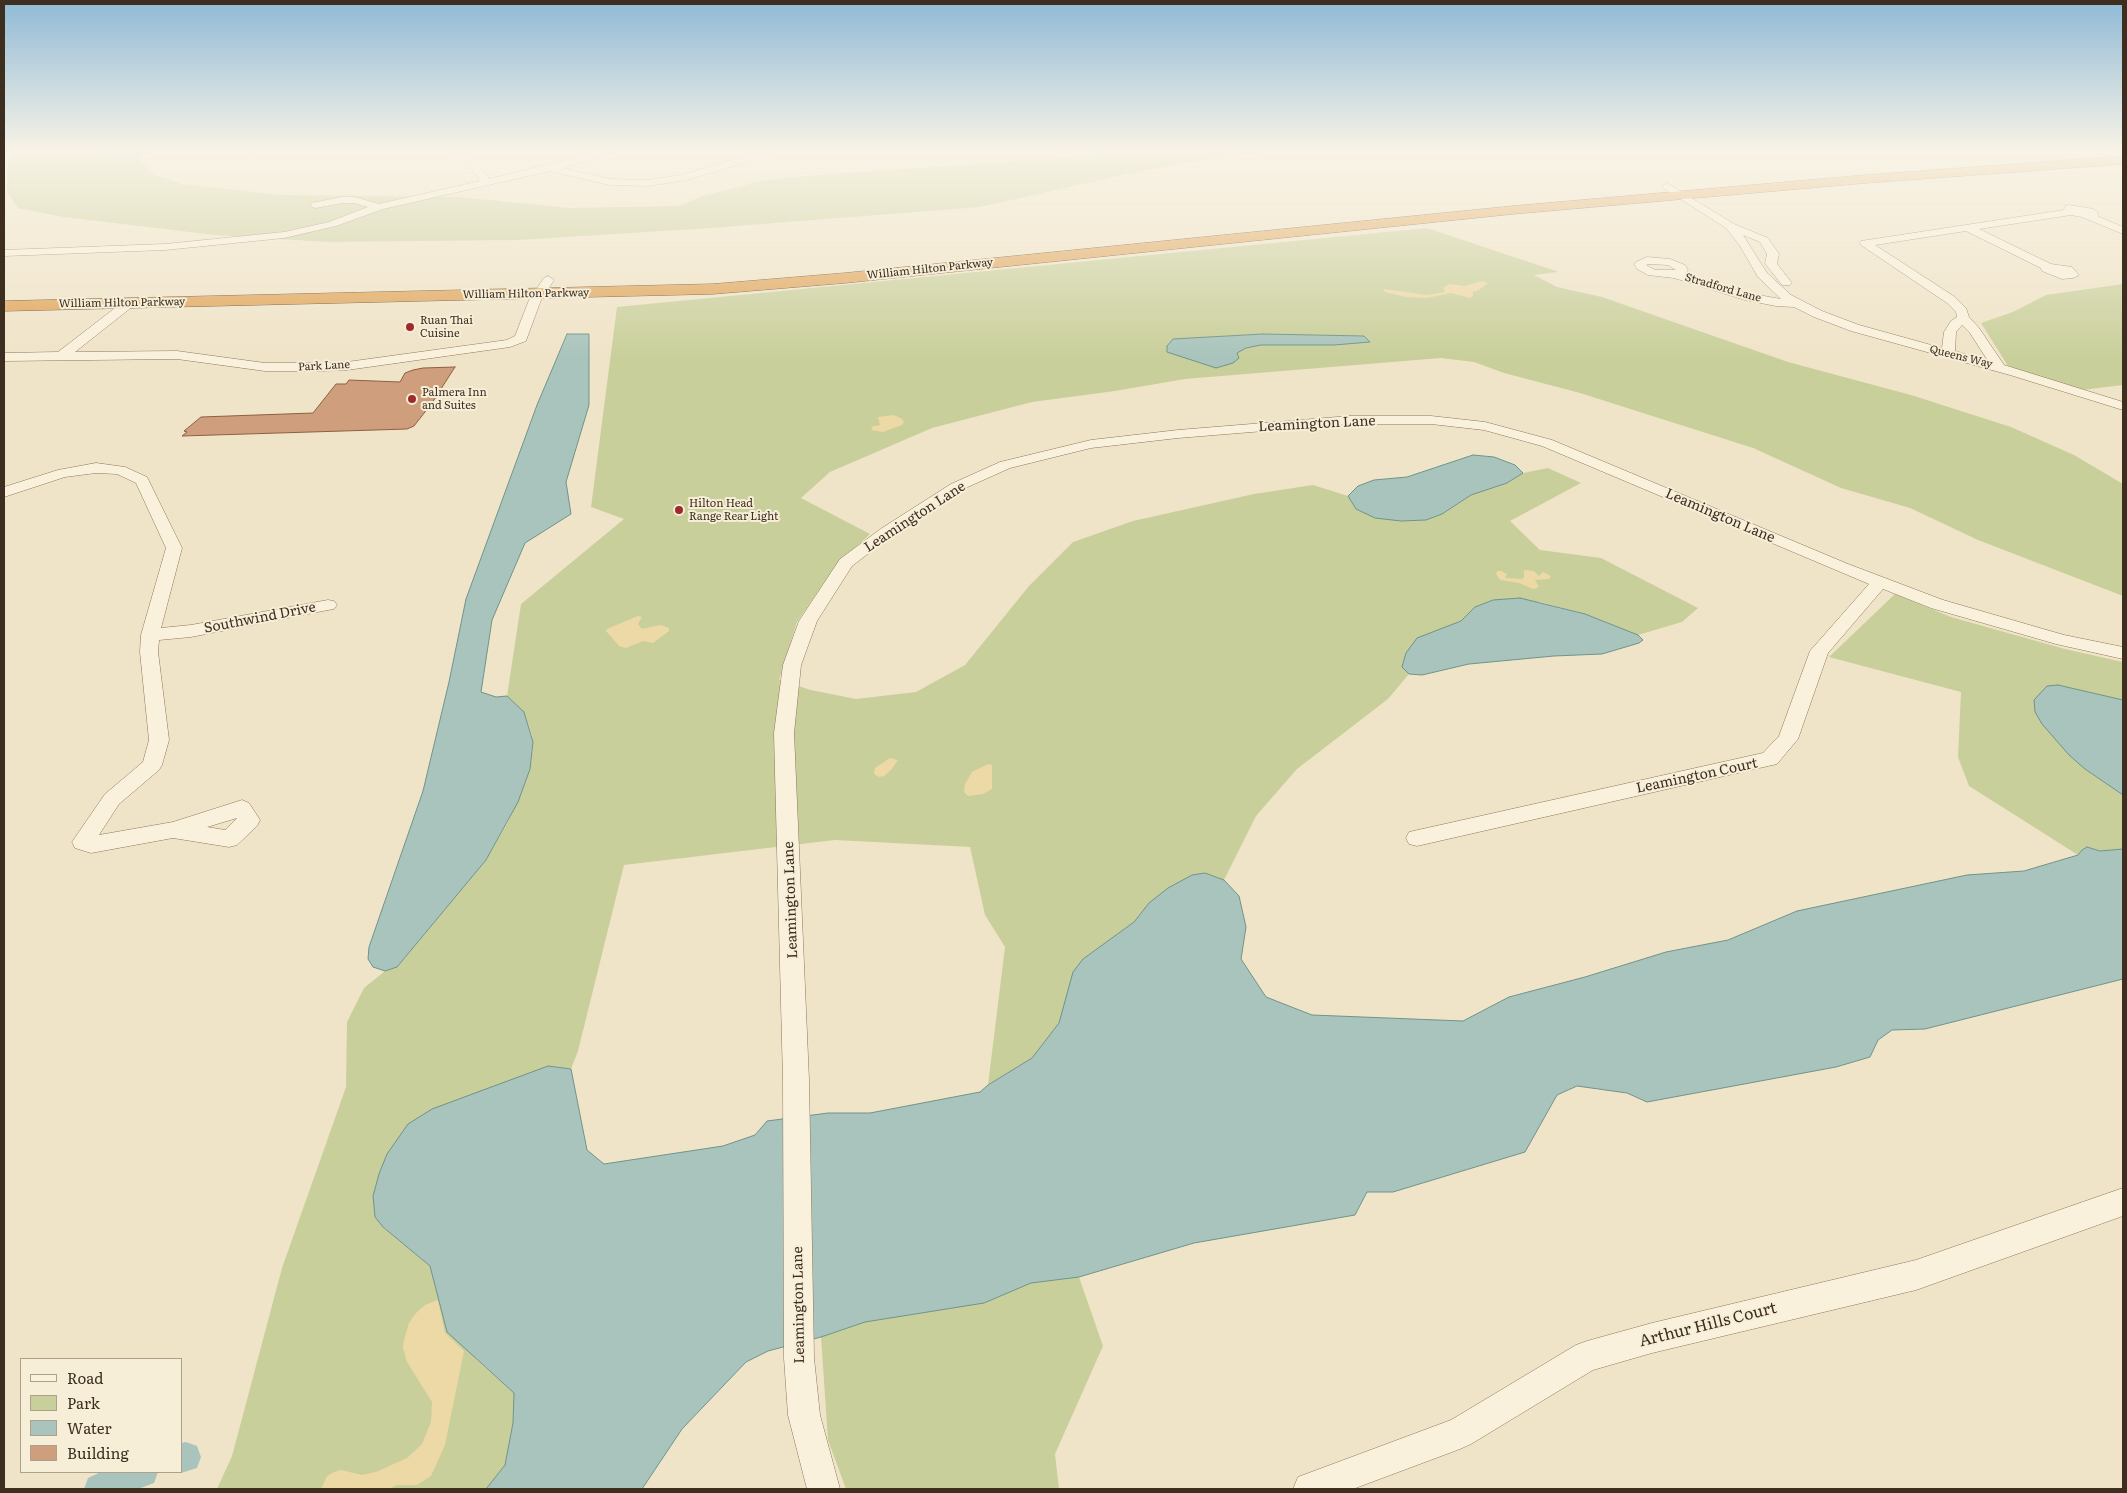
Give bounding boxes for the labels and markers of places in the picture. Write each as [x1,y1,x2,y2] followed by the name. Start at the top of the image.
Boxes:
[420,314,473,340] place label: Ruan Thai Cuisine
[404,321,416,333] marker: Ruan Thai Cuisine
[422,386,487,412] place label: Palmera Inn and Suites
[406,393,418,405] marker: Palmera Inn and Suites
[689,497,778,523] place label: Hilton Head Range Rear Light
[673,504,685,516] marker: Hilton Head Range Rear Light

